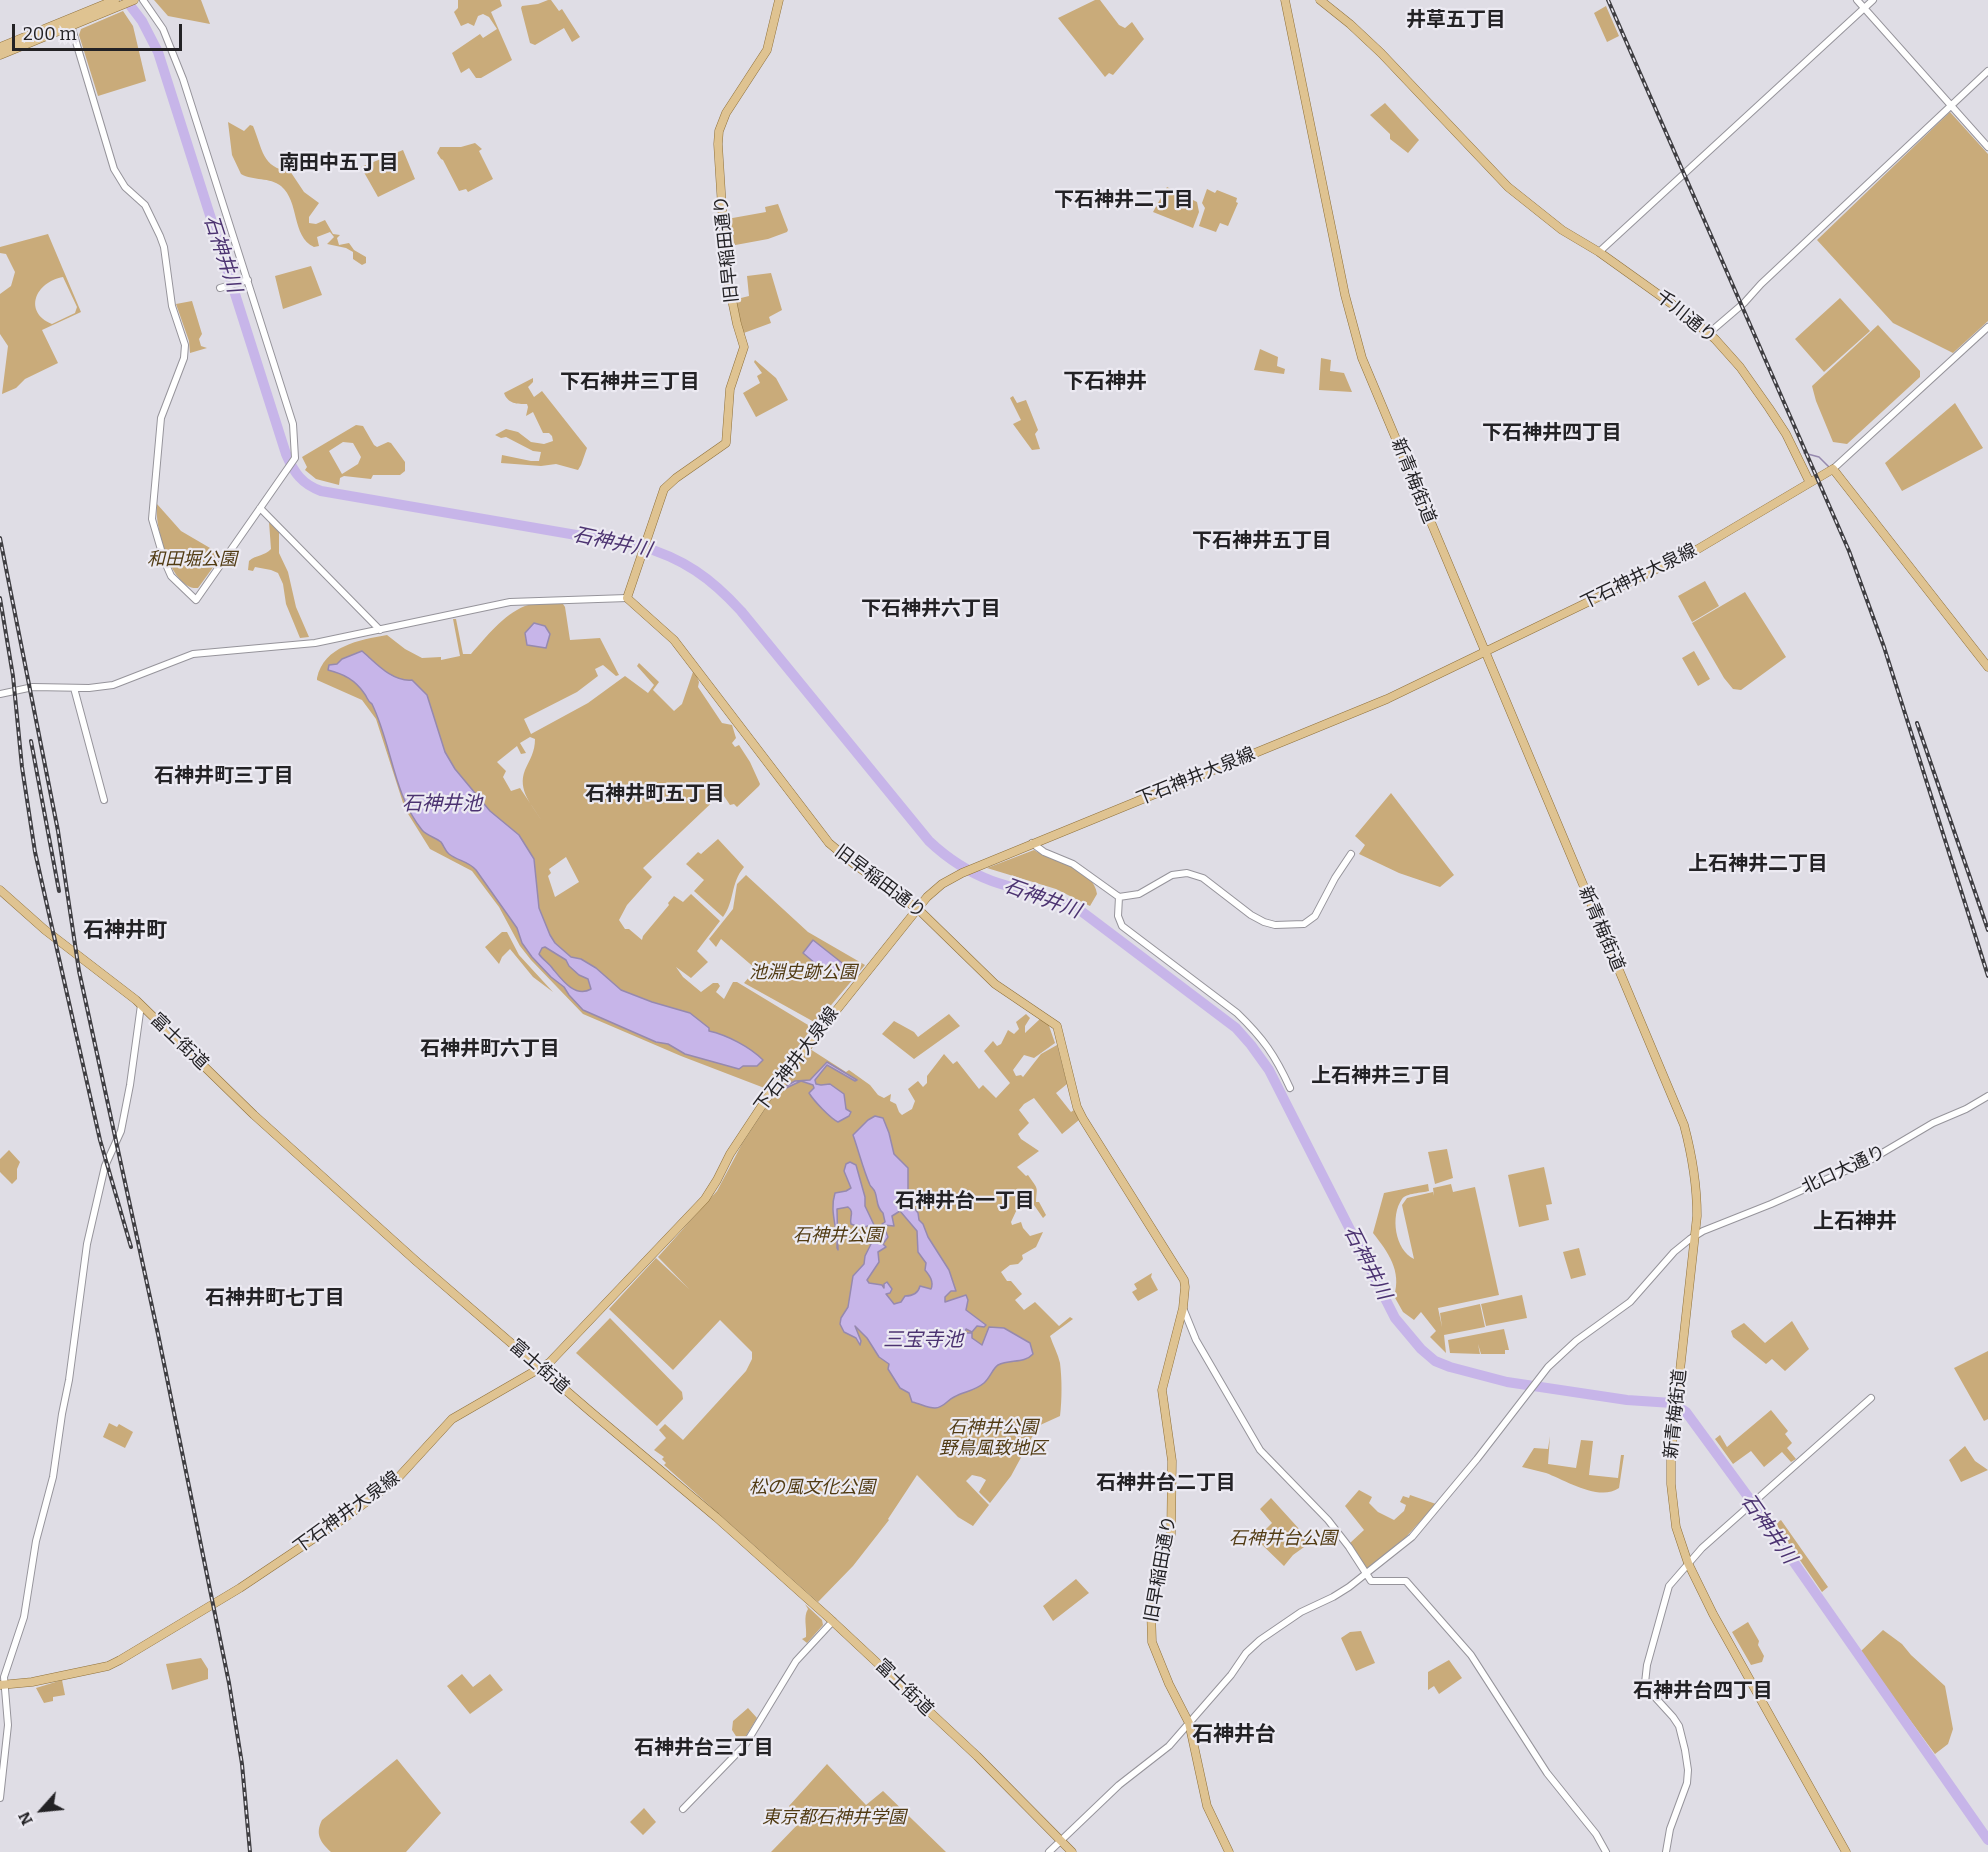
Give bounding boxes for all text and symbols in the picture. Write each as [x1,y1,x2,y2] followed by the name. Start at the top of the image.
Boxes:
[1406,8,1506,32] district label: 井草五丁目
[15,12,184,50] scale bar
[23,23,77,45] text: 200 m
[279,151,399,175] district label: 南田中五丁目
[1054,188,1194,212] district label: 下石神井二丁目
[711,194,743,304] street label: 旧早稲田通り
[198,212,246,296] water label: 石神井川
[1651,286,1721,348] street label: 千川通り
[1063,369,1147,395] district label: 下石神井
[560,370,700,394] district label: 下石神井三丁目
[1482,421,1622,445] district label: 下石神井四丁目
[1386,435,1440,527] street label: 新青梅街道
[570,523,654,563] water label: 石神井川
[1192,529,1332,553] district label: 下石神井五丁目
[1578,540,1700,614] street label: 下石神井大泉線
[147,549,237,571] park label: 和田堀公園
[861,597,1001,621] district label: 下石神井六丁目
[1134,743,1258,811] street label: 下石神井大泉線
[154,764,294,788] district label: 石神井町三丁目
[585,782,725,806] district label: 石神井町五丁目
[402,792,482,816] water label: 石神井池
[830,841,930,923] street label: 旧早稲田通り
[1688,852,1828,876] district label: 上石神井二丁目
[1000,874,1084,924] water label: 石神井川
[1573,883,1629,975] street label: 新青梅街道
[83,918,167,944] district label: 石神井町
[749,962,857,984] park label: 池淵史跡公園
[750,1003,844,1117] street label: 下石神井大泉線
[146,1009,212,1075] street label: 富士街道
[420,1037,560,1061] district label: 石神井町六丁目
[1311,1064,1451,1088] district label: 上石神井三丁目
[1799,1141,1889,1199] street label: 北口大通り
[895,1189,1035,1213] district label: 石神井台一丁目
[1813,1209,1897,1235] district label: 上石神井
[1338,1222,1396,1304] water label: 石神井川
[793,1225,883,1247] park label: 石神井公園
[205,1286,345,1310] district label: 石神井町七丁目
[883,1328,963,1352] water label: 三宝寺池
[505,1335,573,1399] street label: 富士街道
[1661,1368,1691,1460] street label: 新青梅街道
[939,1417,1047,1460] park label: 石神井公園 野鳥風致地区
[290,1467,404,1559] street label: 下石神井大泉線
[1096,1471,1236,1495] district label: 石神井台二丁目
[749,1477,875,1499] park label: 松の風文化公園
[1735,1489,1801,1569] water label: 石神井川
[1141,1514,1181,1624] street label: 旧早稲田通り
[1229,1528,1337,1550] park label: 石神井台公園
[871,1655,937,1721] street label: 富士街道
[1633,1679,1773,1703] district label: 石神井台四丁目
[1192,1722,1276,1748] district label: 石神井台
[634,1736,774,1760] district label: 石神井台三丁目
[12,1780,72,1840] north arrow
[762,1807,906,1829] park label: 東京都石神井学園
[14,1809,37,1828] text: N

